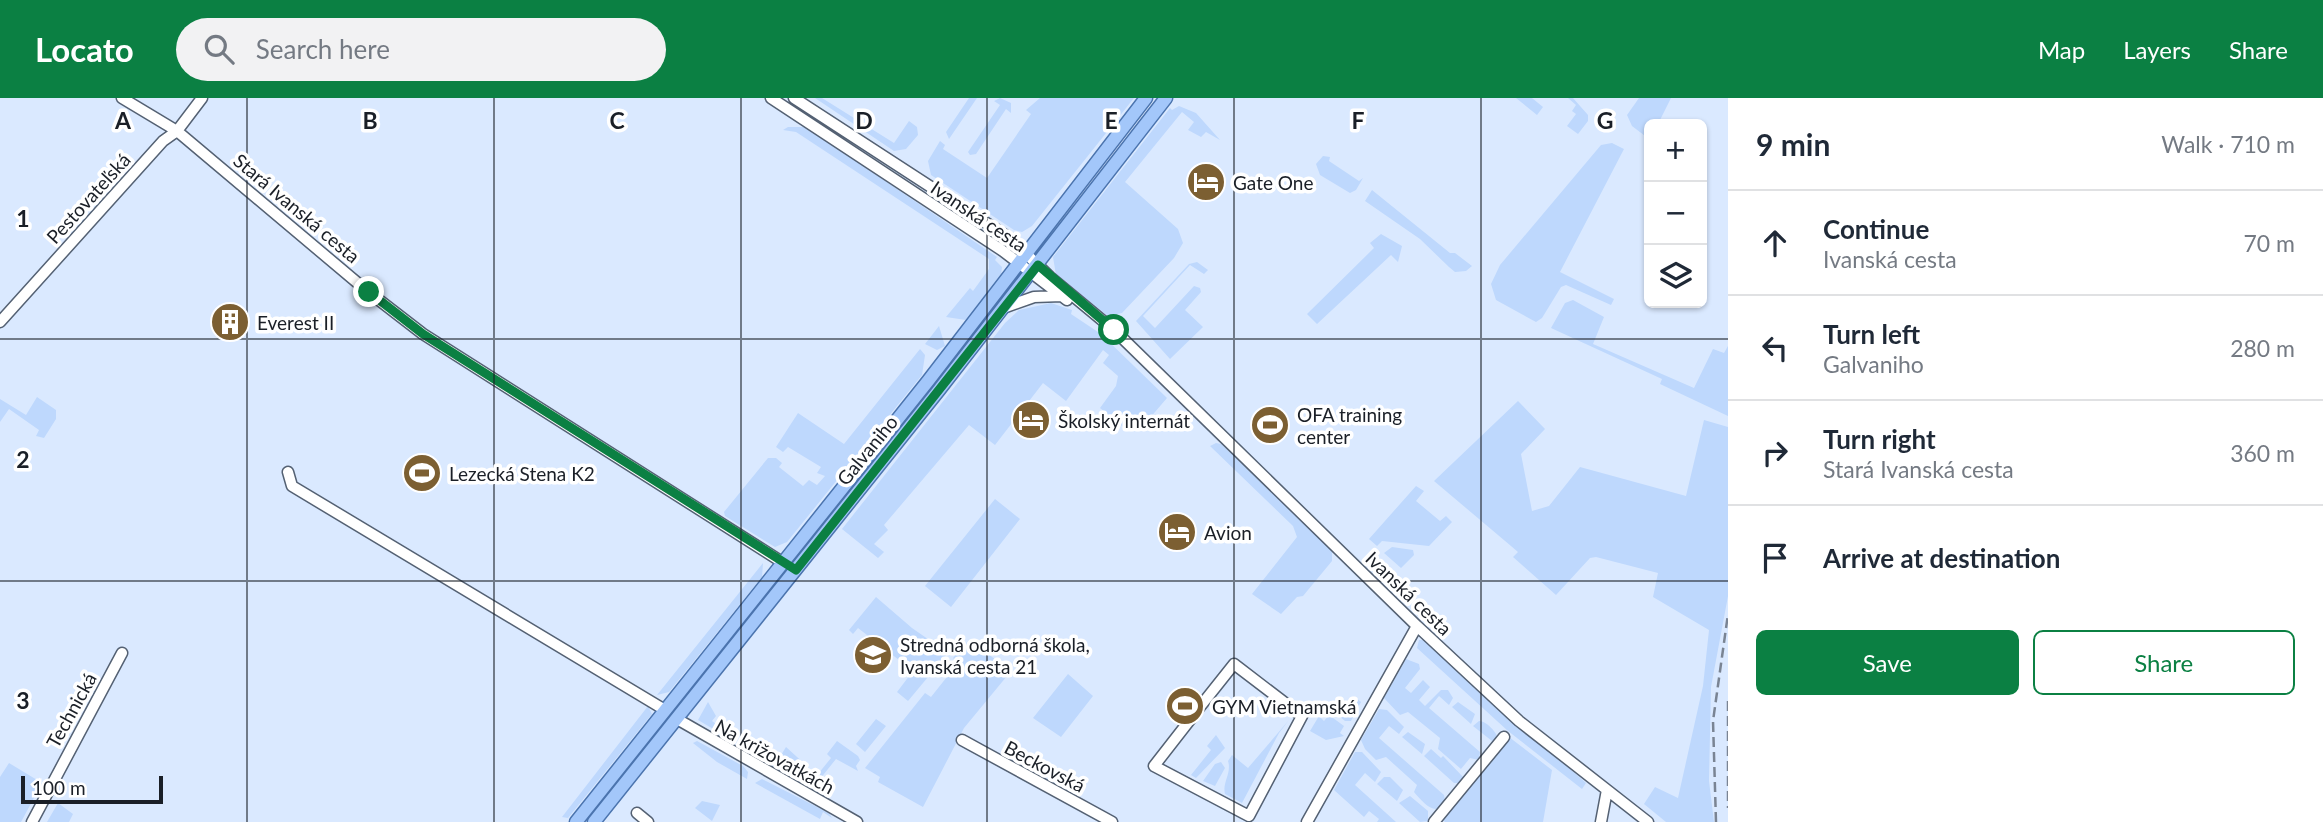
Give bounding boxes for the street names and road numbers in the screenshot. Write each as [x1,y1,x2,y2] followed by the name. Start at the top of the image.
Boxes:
[41,148,135,248] street label: Pestovateľská
[229,149,365,267] street label: Stará Ivanská cesta
[927,176,1031,256] street label: Ivanská cesta
[832,410,902,490] street label: Galvaniho
[1361,546,1457,640] street label: Ivanská cesta
[41,669,101,751] street label: Technická
[711,714,839,798] street label: Na križovatkách
[1001,735,1089,797] street label: Beckovská

